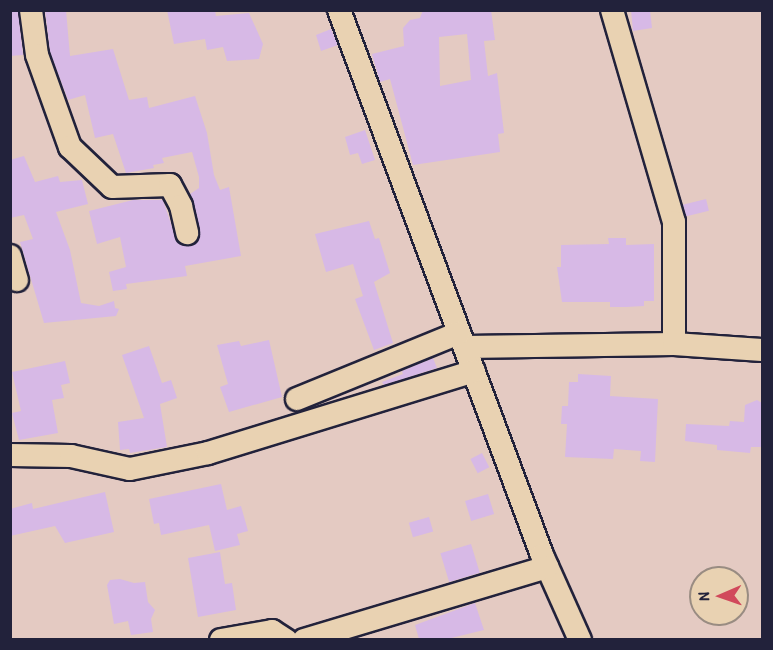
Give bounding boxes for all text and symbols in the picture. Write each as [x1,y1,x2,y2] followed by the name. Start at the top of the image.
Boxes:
[689,566,749,626] north arrow
[692,592,714,601] text: N

